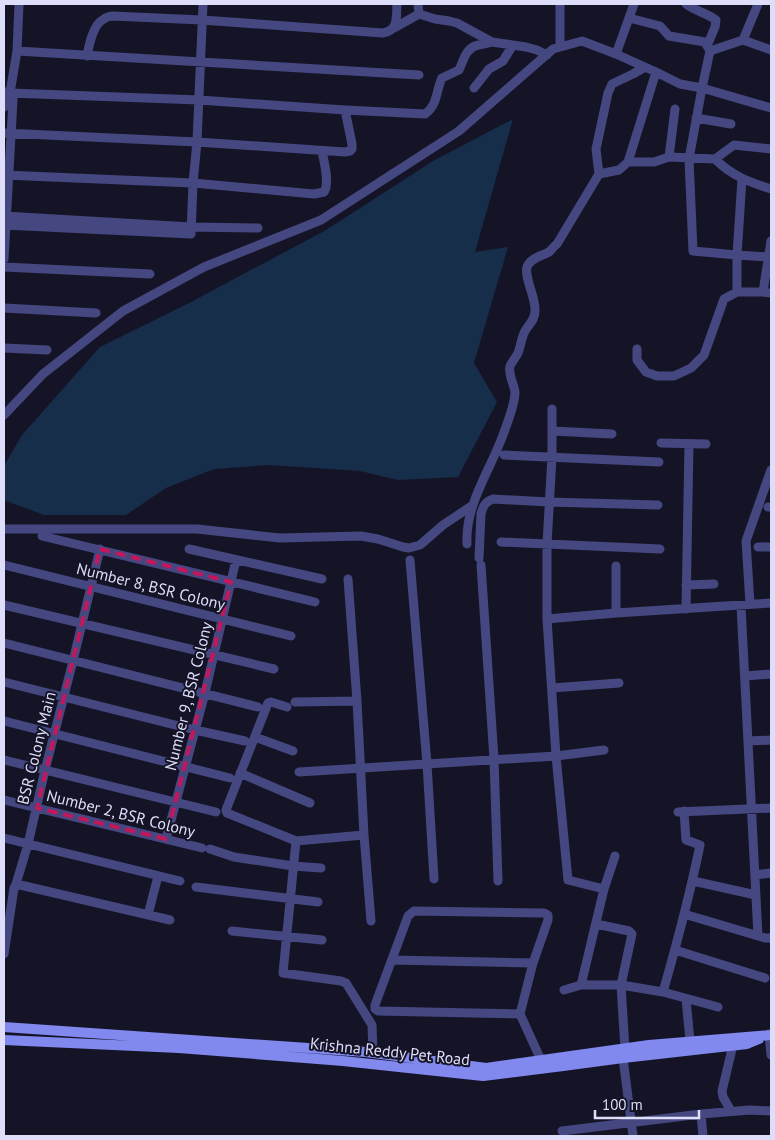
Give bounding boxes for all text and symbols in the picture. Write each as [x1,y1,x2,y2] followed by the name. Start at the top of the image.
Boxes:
[75,558,228,614] street label: Number 8, BSR Colony
[160,619,216,772] street label: Number 9, BSR Colony
[12,690,60,806] street label: BSR Colony Main
[45,785,198,841] street label: Number 2, BSR Colony
[309,1033,471,1069] street label: Krishna Reddy Pet Road
[595,1088,699,1120] scale bar
[602,1095,643,1114] text: 100 m

